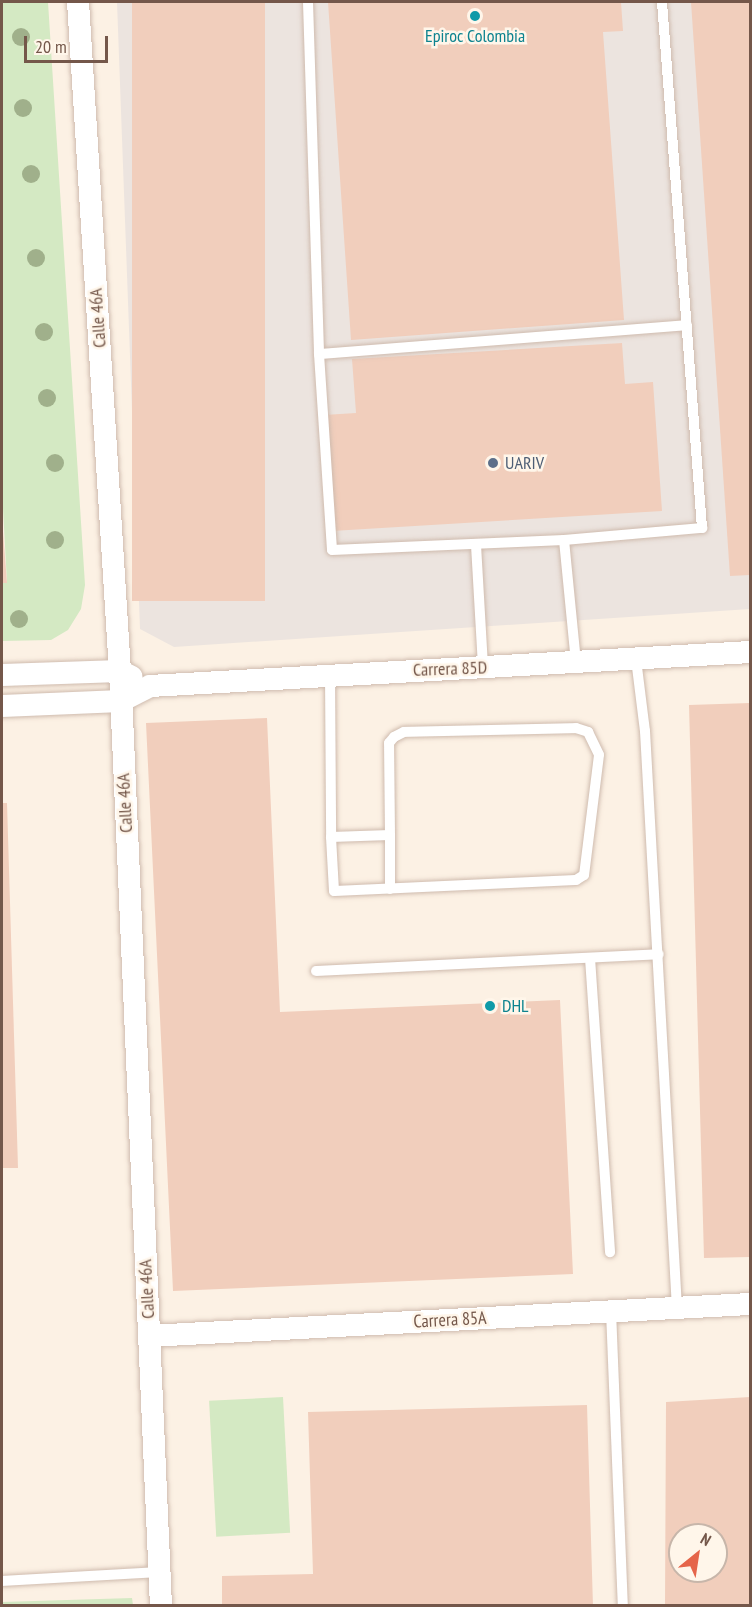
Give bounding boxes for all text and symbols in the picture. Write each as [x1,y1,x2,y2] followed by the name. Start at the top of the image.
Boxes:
[468,9,482,23] marker: Epiroc Colombia
[27,24,111,62] scale bar
[425,25,525,47] place label: Epiroc Colombia
[35,35,67,58] text: 20 m
[85,288,111,348] street label: Calle 46A
[505,452,544,474] place label: UARIV
[486,456,500,470] marker: UARIV
[413,657,487,681] street label: Carrera 85D
[113,773,137,833] street label: Calle 46A
[502,995,529,1017] place label: DHL
[483,999,497,1013] marker: DHL
[135,1259,159,1319] street label: Calle 46A
[413,1307,487,1333] street label: Carrera 85A
[668,1523,728,1583] north arrow
[697,1528,715,1550] text: N

